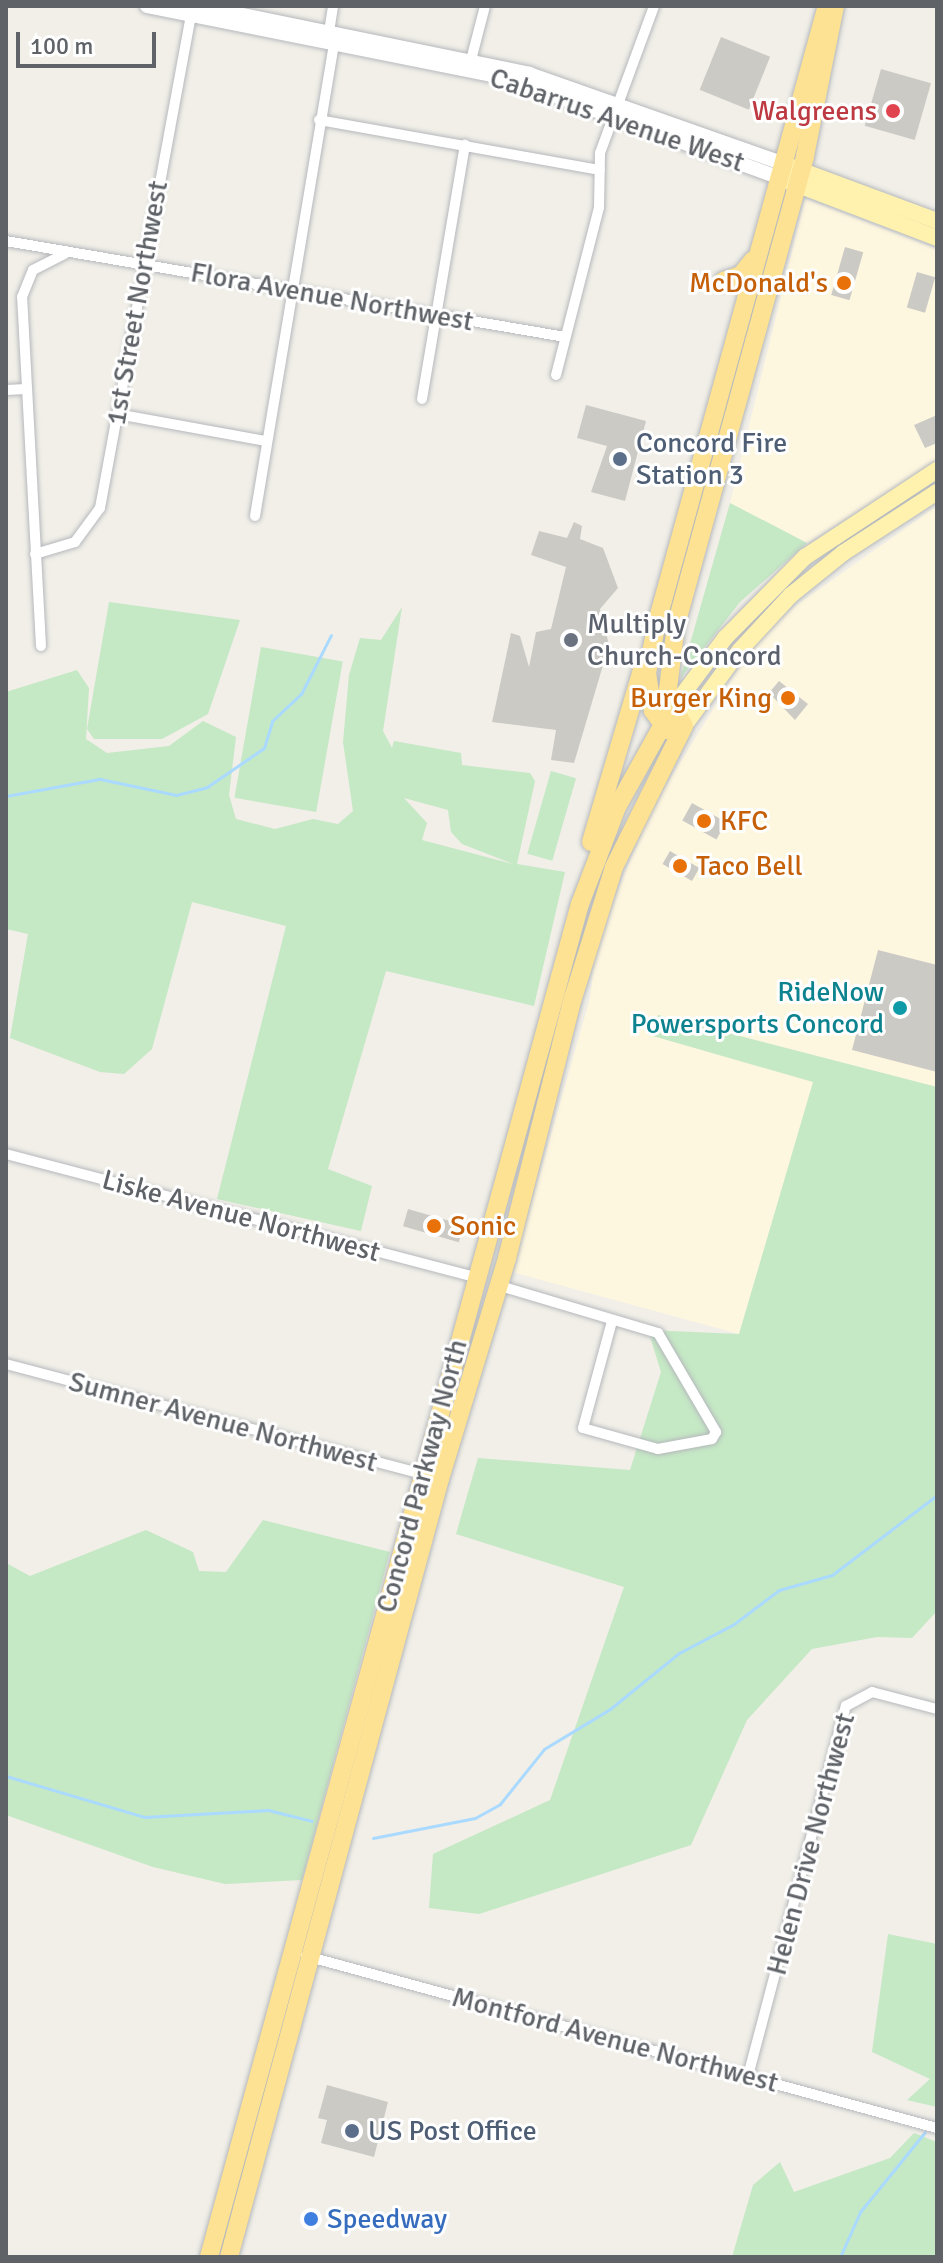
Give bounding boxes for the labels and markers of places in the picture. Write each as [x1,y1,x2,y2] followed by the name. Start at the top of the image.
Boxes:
[752,94,877,128] place label: Walgreens
[884,102,902,120] marker: Walgreens
[689,266,828,300] place label: McDonald's
[835,274,853,292] marker: McDonald's
[636,426,787,492] place label: Concord Fire Station 3
[611,450,629,468] marker: Concord Fire Station 3
[587,607,781,673] place label: Multiply Church-Concord
[562,631,580,649] marker: Multiply Church-Concord
[630,681,772,715] place label: Burger King
[779,689,797,707] marker: Burger King
[720,804,768,838] place label: KFC
[695,812,713,830] marker: KFC
[696,849,803,883] place label: Taco Bell
[671,857,689,875] marker: Taco Bell
[631,975,884,1041] place label: RideNow Powersports Concord
[891,999,909,1017] marker: RideNow Powersports Concord
[450,1209,516,1243] place label: Sonic
[425,1217,443,1235] marker: Sonic
[368,2114,537,2148] place label: US Post Office
[343,2122,361,2140] marker: US Post Office
[327,2202,447,2236] place label: Speedway
[302,2210,320,2228] marker: Speedway

